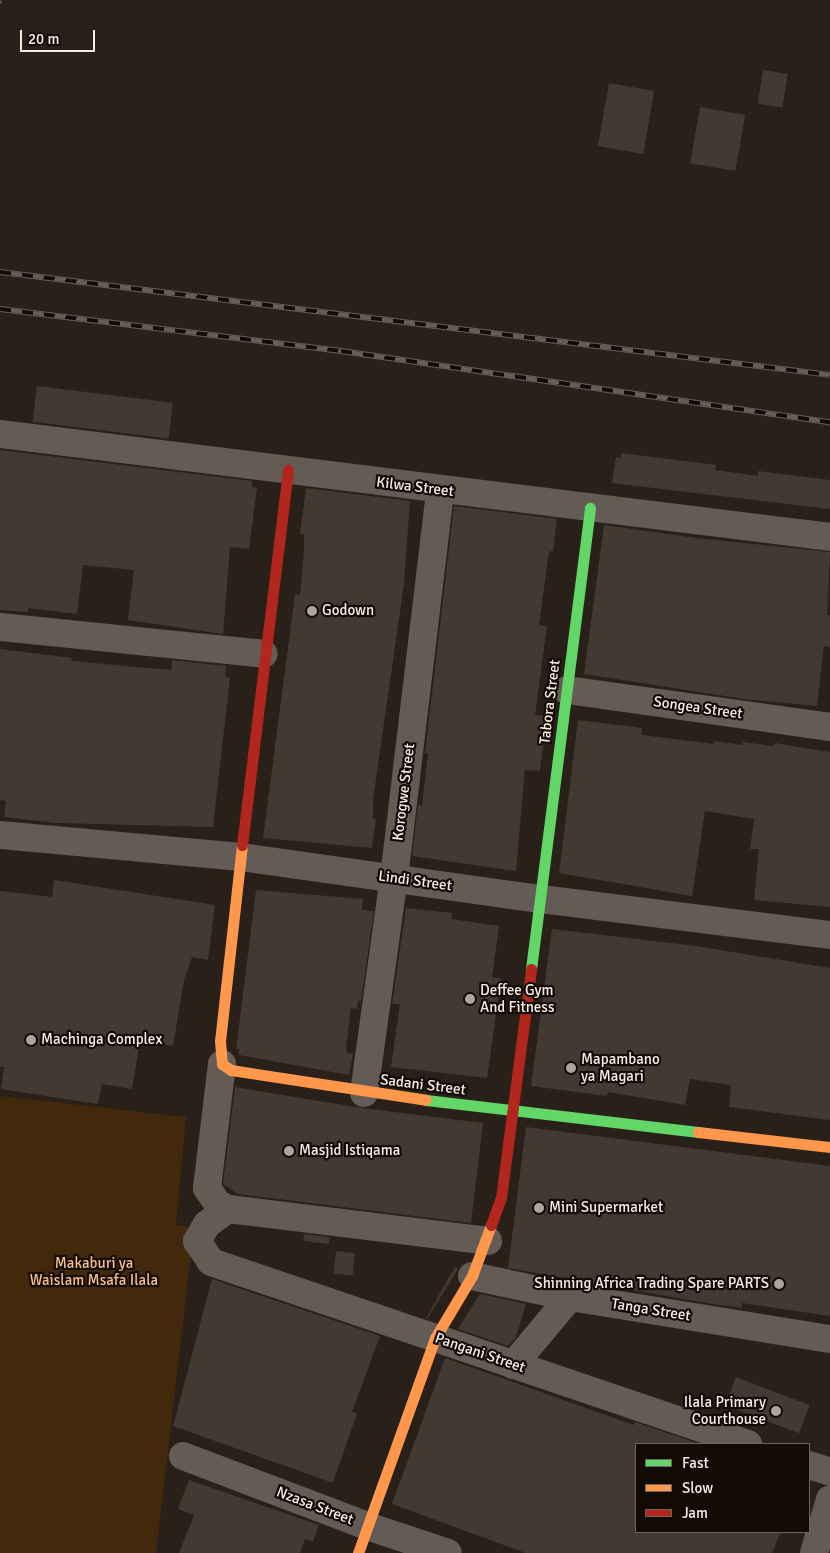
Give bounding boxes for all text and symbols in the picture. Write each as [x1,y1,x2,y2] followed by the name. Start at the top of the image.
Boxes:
[22,20,98,52] scale bar
[28,30,59,48] text: 20 m
[375,473,455,501] street label: Kilwa Street
[322,602,374,620] place label: Godown
[306,605,318,617] marker: Godown
[536,659,564,745] street label: Tabora Street
[652,693,744,723] street label: Songea Street
[389,742,419,842] street label: Korogwe Street
[377,867,453,895] street label: Lindi Street
[480,981,554,1016] place label: Deffee Gym And Fitness
[464,993,476,1005] marker: Deffee Gym And Fitness
[41,1031,162,1049] place label: Machinga Complex
[25,1034,37,1046] marker: Machinga Complex
[581,1050,660,1085] place label: Mapambano ya Magari
[565,1062,577,1074] marker: Mapambano ya Magari
[379,1071,467,1099] street label: Sadani Street
[299,1142,400,1160] place label: Masjid Istiqama
[283,1145,295,1157] marker: Masjid Istiqama
[549,1199,663,1217] place label: Mini Supermarket
[533,1202,545,1214] marker: Mini Supermarket
[30,1254,158,1289] park label: Makaburi ya Waislam Msafa Ilala
[534,1275,769,1293] place label: Shinning Africa Trading Spare PARTS
[773,1278,785,1290] marker: Shinning Africa Trading Spare PARTS
[610,1295,692,1325] street label: Tanga Street
[433,1329,527,1377] street label: Pangani Street
[684,1393,766,1428] place label: Ilala Primary Courthouse
[770,1405,782,1417] marker: Ilala Primary Courthouse
[635,1443,810,1533] legend
[682,1454,709,1472] text: Fast
[682,1479,713,1497] text: Slow
[274,1483,356,1529] street label: Nzasa Street
[682,1504,708,1522] text: Jam

